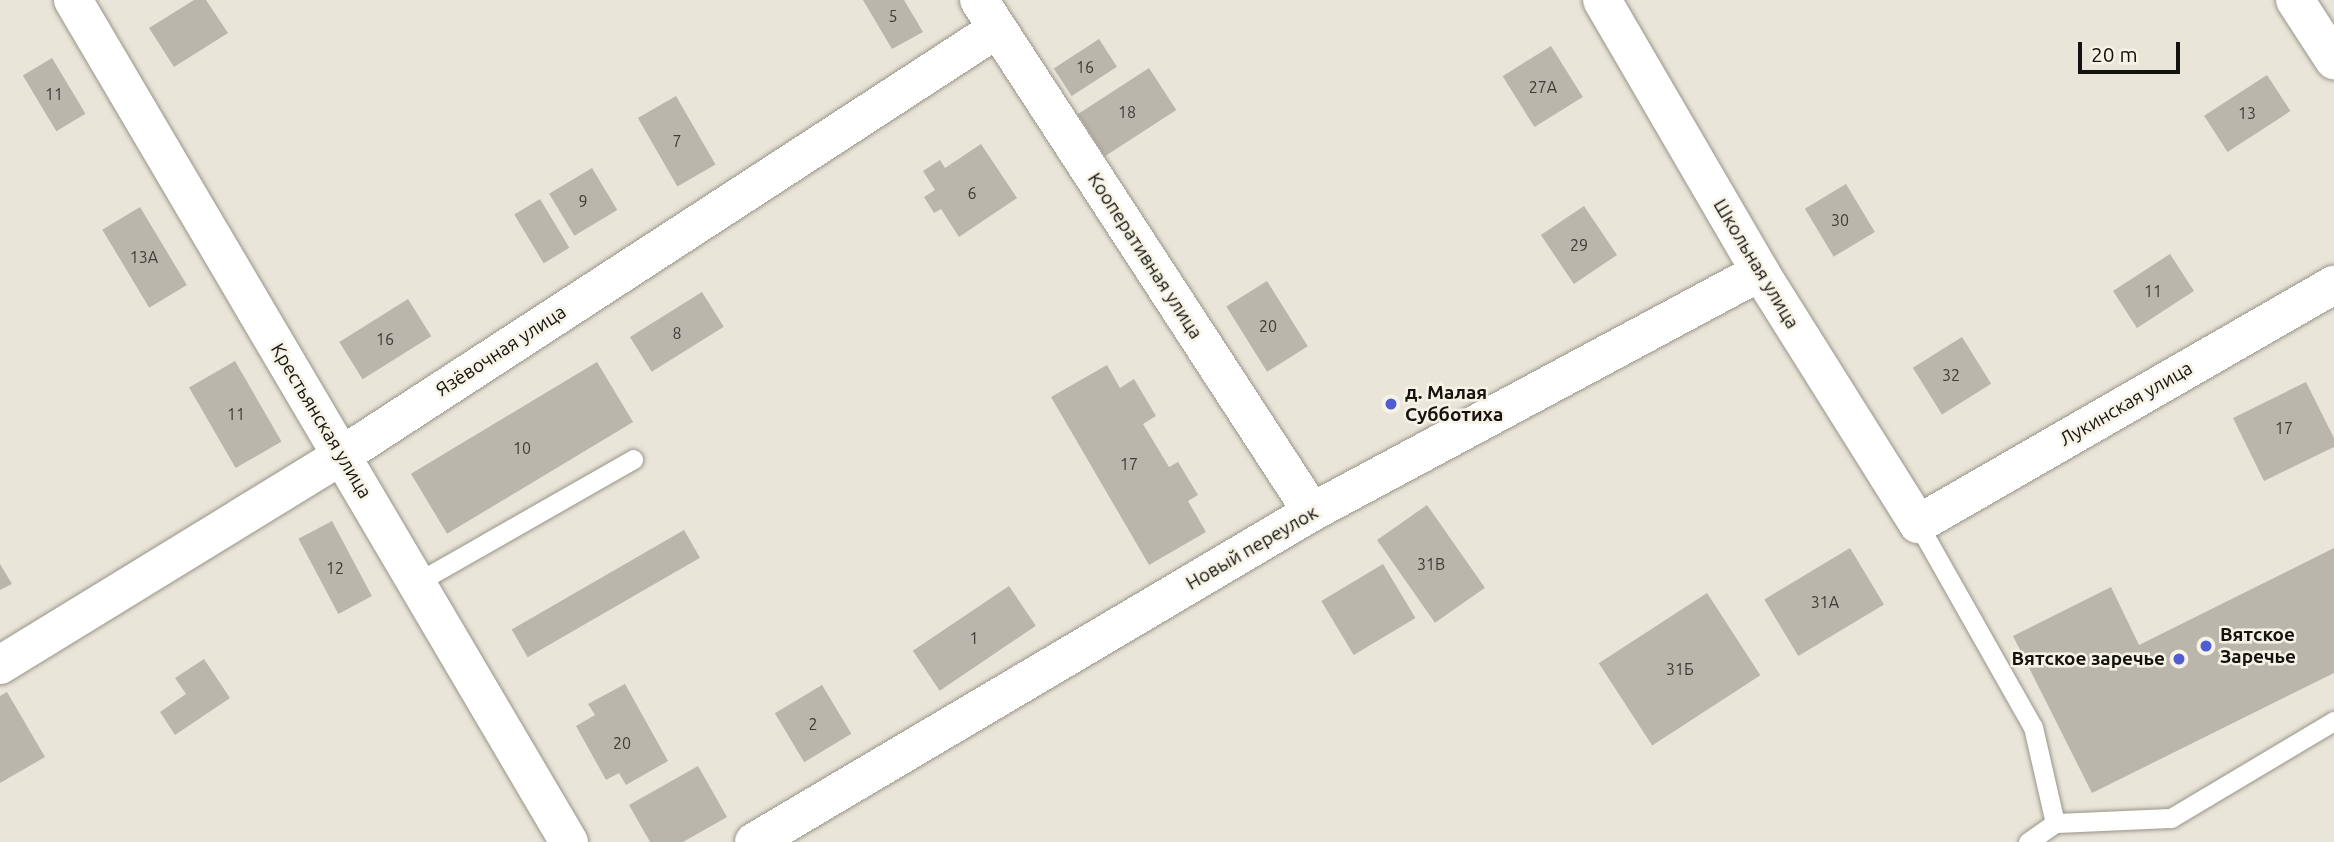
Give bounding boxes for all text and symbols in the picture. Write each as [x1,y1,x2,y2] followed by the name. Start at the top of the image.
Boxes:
[888,6,898,26] house number: 5
[2082,28,2184,72] scale bar
[2091,42,2138,66] text: 20 m
[1076,57,1094,77] house number: 16
[1529,77,1557,97] house number: 27А
[45,84,63,104] house number: 11
[1118,102,1136,122] house number: 18
[2238,103,2256,123] house number: 13
[672,131,682,151] house number: 7
[1083,169,1207,343] street label: Кооперативная улица
[967,183,977,203] house number: 6
[578,191,588,211] house number: 9
[1708,195,1804,333] street label: Школьная улица
[1831,210,1849,230] house number: 30
[1570,235,1588,255] house number: 29
[130,247,158,267] house number: 13А
[2144,281,2162,301] house number: 11
[432,300,570,402] street label: Язёвочная улица
[1259,316,1277,336] house number: 20
[672,323,682,343] house number: 8
[376,329,394,349] house number: 16
[266,339,376,503] street label: Крестьянская улица
[2056,357,2196,451] street label: Лукинская улица
[1942,365,1960,385] house number: 32
[1405,382,1503,426] place label: д. Малая Субботиха
[1383,396,1399,412] marker: д. Малая Субботиха
[227,404,245,424] house number: 11
[2275,418,2293,438] house number: 17
[513,438,531,458] house number: 10
[1120,454,1138,474] house number: 17
[1182,501,1322,595] street label: Новый переулок
[1417,554,1445,574] house number: 31В
[326,558,344,578] house number: 12
[1811,592,1839,612] house number: 31А
[2220,624,2296,668] place label: Вятское Заречье
[969,628,979,648] house number: 1
[2198,638,2214,654] marker: Вятское Заречье
[2012,648,2165,670] place label: Вятское заречье
[2171,651,2187,667] marker: Вятское заречье
[1666,659,1694,679] house number: 31Б
[808,714,818,734] house number: 2
[613,733,631,753] house number: 20

